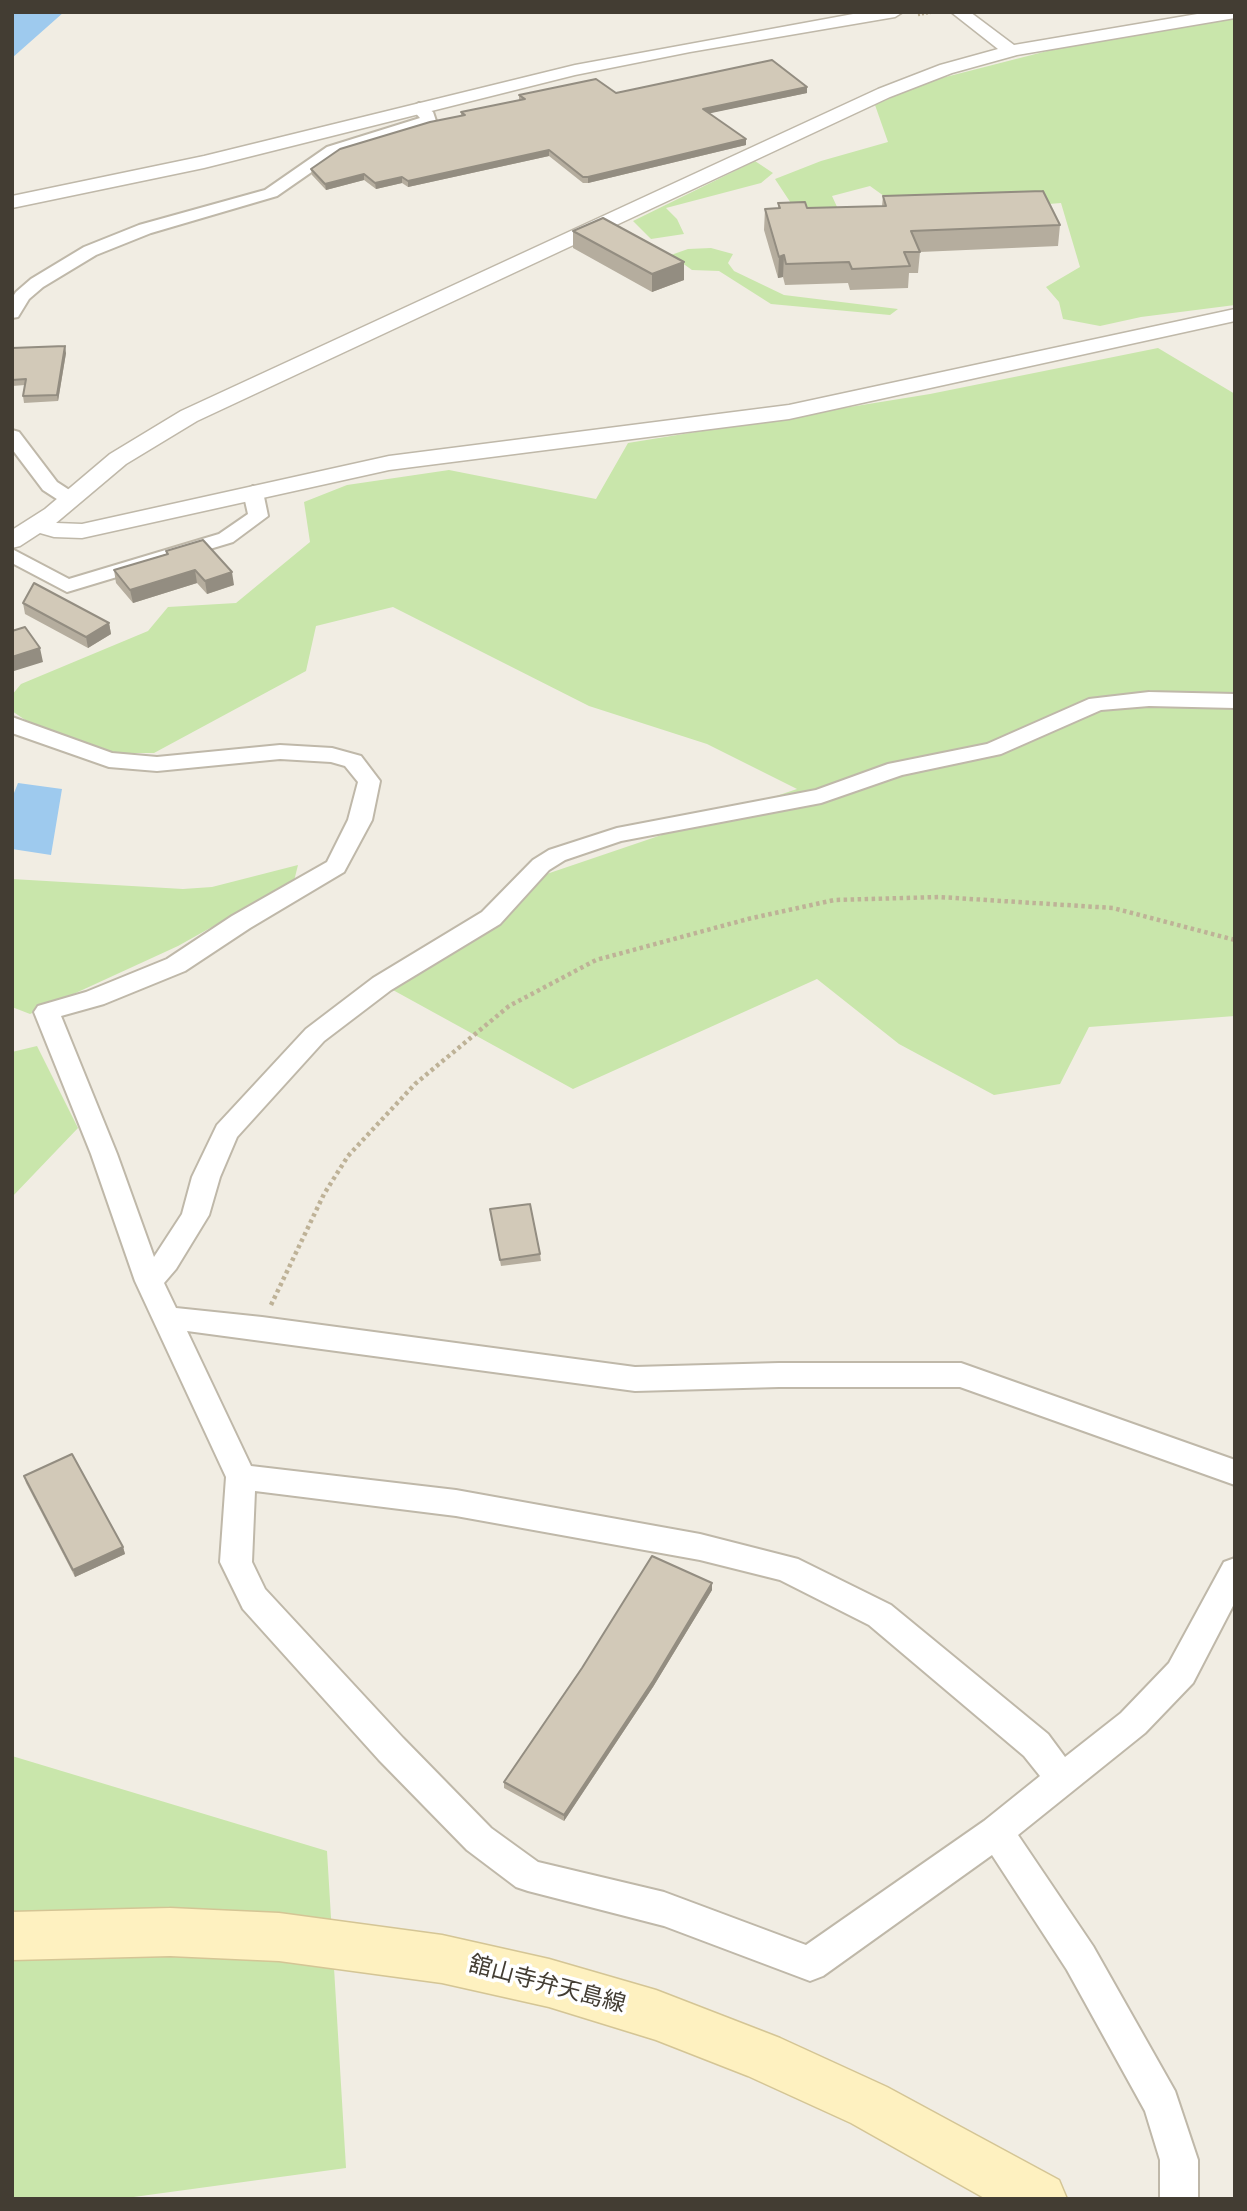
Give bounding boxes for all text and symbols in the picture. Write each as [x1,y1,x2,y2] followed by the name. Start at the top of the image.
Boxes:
[466,1951,628,2019] street label: 舘山寺弁天島線

